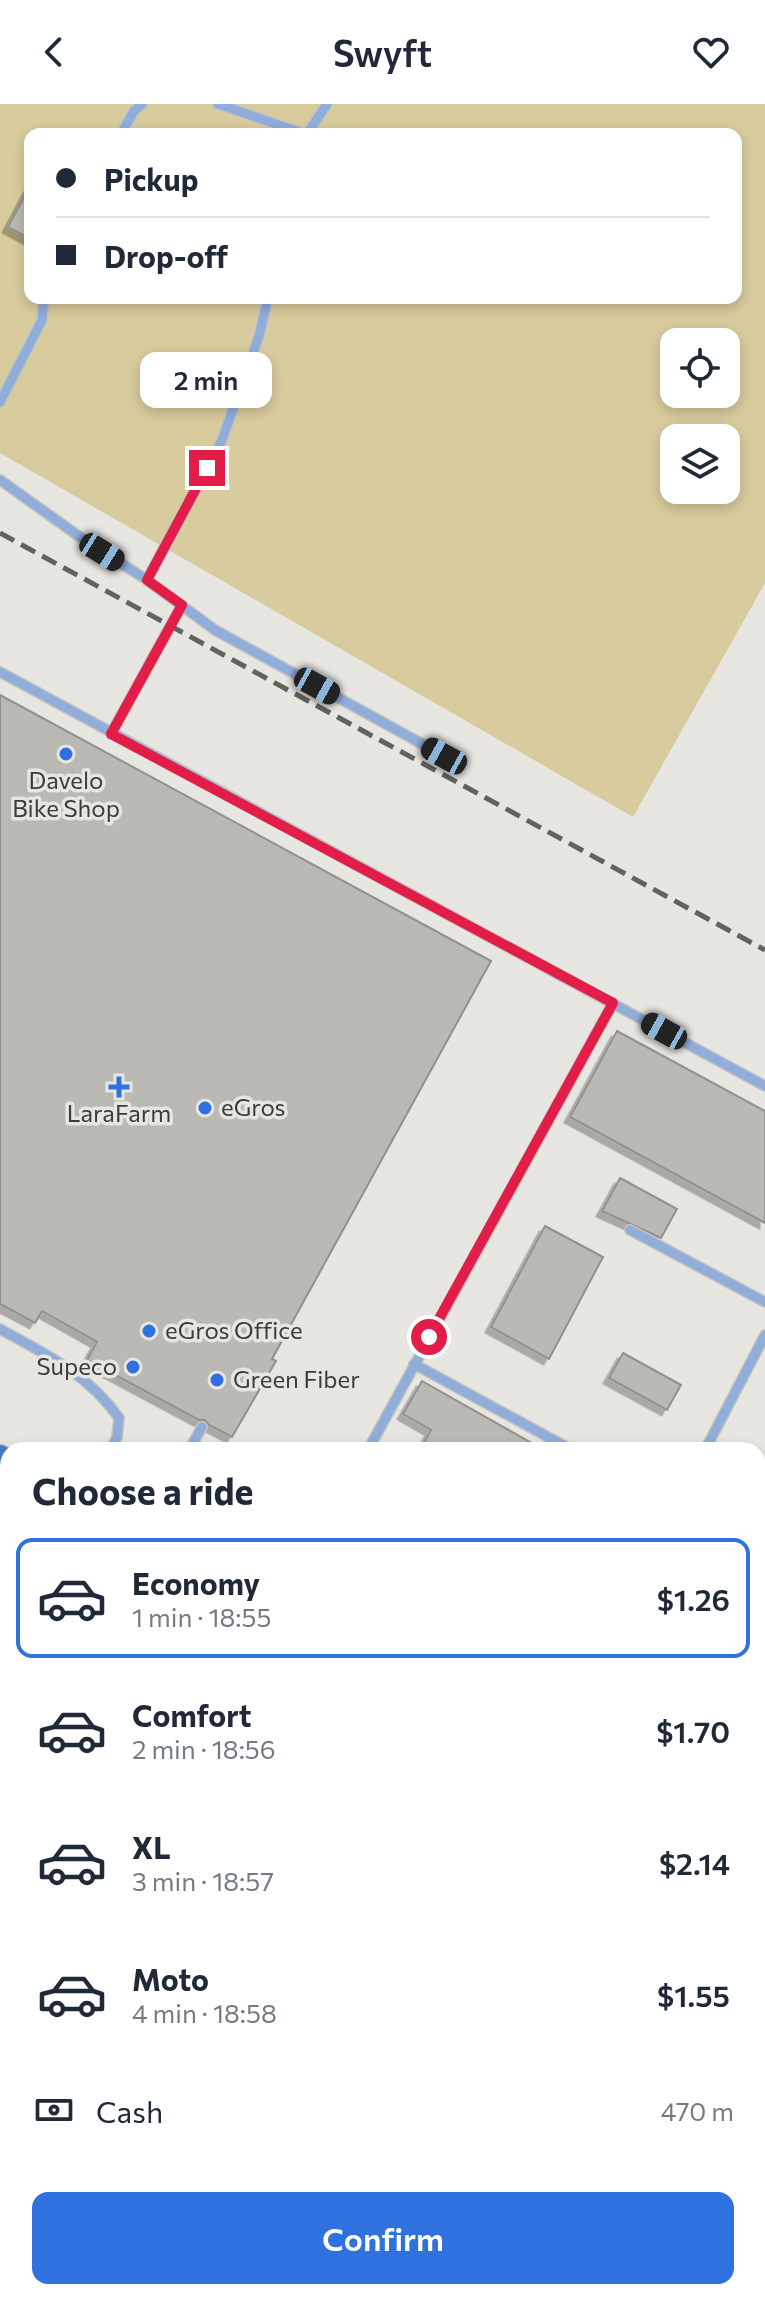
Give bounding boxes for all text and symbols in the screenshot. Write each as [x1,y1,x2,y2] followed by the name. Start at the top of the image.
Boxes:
[32,30,76,74] icon: back
[333,30,432,74] text: Swyft
[689,30,733,74] icon: heart
[104,160,198,197] text: Pickup
[104,237,228,274] text: Drop-off
[660,328,740,504] map controls
[660,328,740,408] button: locate
[141,352,273,408] callout: 2 min
[174,364,238,395] text: 2 min
[660,424,740,504] button: layers
[189,450,225,486] route end
[75,529,129,575] car
[290,664,344,708] car
[417,734,471,778] car
[57,745,75,763] marker: Davelo Bike Shop
[12,765,120,822] place label: Davelo Bike Shop
[637,1009,691,1053] car
[110,1078,128,1096] marker: LaraFarm
[221,1092,285,1121] place label: eGros
[67,1098,171,1127] place label: LaraFarm
[196,1099,214,1117] marker: eGros
[165,1315,303,1344] place label: eGros Office
[411,1319,447,1355] route start
[140,1322,158,1340] marker: eGros Office
[36,1351,117,1380] place label: Supeco
[124,1358,142,1376] marker: Supeco
[233,1364,360,1393] place label: Green Fiber
[208,1371,226,1389] marker: Green Fiber
[32,1468,253,1512] text: Choose a ride
[36,1562,108,1634] icon: car
[132,1564,260,1601] text: Economy
[657,1580,730,1617] text: $1.26
[132,1601,271,1632] text: 1 min · 18:55
[36,1694,108,1766] icon: car
[132,1696,251,1733] text: Comfort
[656,1712,730,1749] text: $1.70
[132,1733,276,1764] text: 2 min · 18:56
[36,1826,108,1898] icon: car
[132,1828,171,1865] text: XL
[659,1844,730,1881] text: $2.14
[132,1865,274,1896] text: 3 min · 18:57
[36,1958,108,2030] icon: car
[132,1960,209,1997] text: Moto
[657,1976,730,2013] text: $1.55
[132,1997,277,2028] text: 4 min · 18:58
[32,2088,76,2132] icon: cash
[96,2092,163,2129] text: Cash
[661,2095,734,2126] text: 470 m
[32,2192,734,2284] button: Confirm

